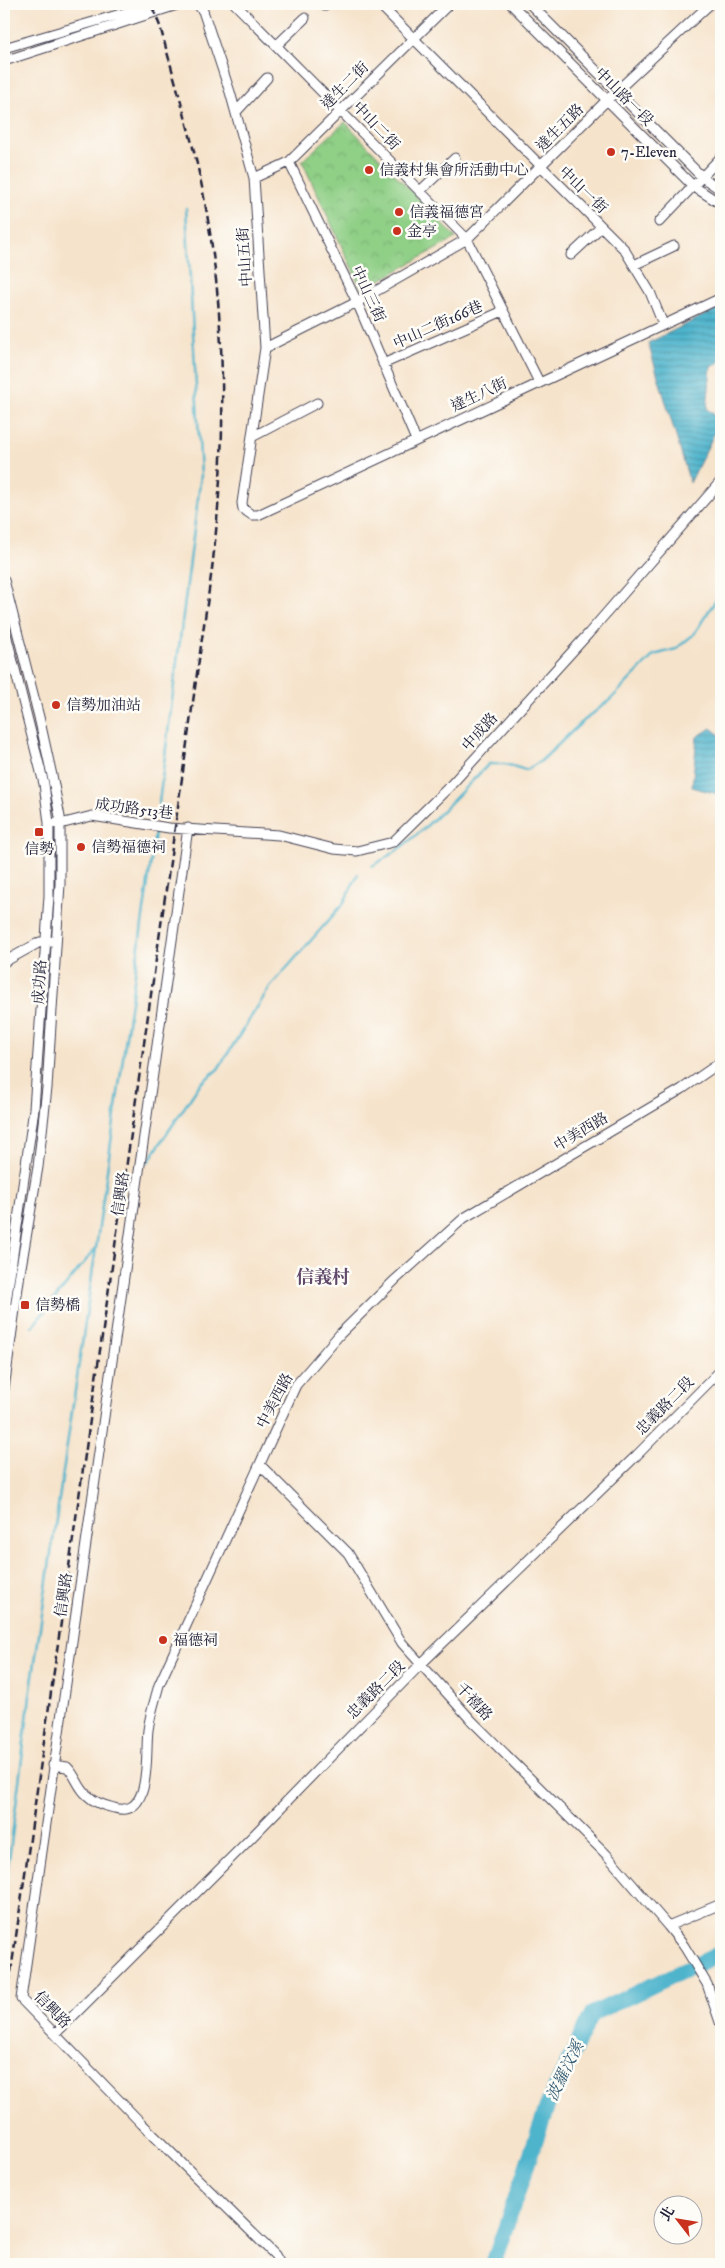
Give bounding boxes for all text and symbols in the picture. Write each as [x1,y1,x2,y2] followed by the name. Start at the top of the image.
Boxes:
[317,58,373,114] street label: 達生二街
[591,64,657,130] street label: 中山路一段
[348,98,404,154] street label: 中山二街
[532,100,588,156] street label: 達生五路
[621,143,677,162] place label: 7-Eleven
[605,146,617,158] marker: 7-Eleven
[379,161,529,180] place label: 信義村集會所活動中心
[555,162,611,218] street label: 中山一街
[363,164,375,176] marker: 信義村集會所活動中心
[409,203,484,222] place label: 信義福德宮
[393,206,405,218] marker: 信義福德宮
[407,222,437,241] place label: 金亭
[391,225,403,237] marker: 金亭
[233,226,257,288] street label: 中山五街
[347,263,389,325] street label: 中山三街
[390,297,486,353] street label: 中山二街166巷
[448,374,510,416] street label: 達生八街
[66,696,141,715] place label: 信勢加油站
[50,699,62,711] marker: 信勢加油站
[458,709,502,755] street label: 中成路
[94,795,174,823] street label: 成功路513巷
[33,826,45,838] marker: 信勢
[91,838,166,857] place label: 信勢福德祠
[24,840,54,859] place label: 信勢
[75,841,87,853] marker: 信勢福德祠
[29,959,51,1005] street label: 成功路
[550,1108,612,1156] street label: 中美西路
[108,1170,134,1218] street label: 信興路
[296,1267,350,1289] district label: 信義村
[35,1296,80,1315] place label: 信勢橋
[19,1299,31,1311] marker: 信勢橋
[253,1370,297,1432] street label: 中美西路
[632,1373,698,1439] street label: 忠義路二段
[51,1571,77,1619] street label: 信興路
[173,1631,218,1650] place label: 福德祠
[157,1634,169,1646] marker: 福德祠
[343,1657,409,1723] street label: 忠義路二段
[452,1679,496,1725] street label: 千禧路
[30,1987,74,2033] street label: 信興路
[542,2036,589,2104] water label: 波羅汶溪
[652,2196,702,2246] north arrow
[656,2203,679,2224] text: 北

